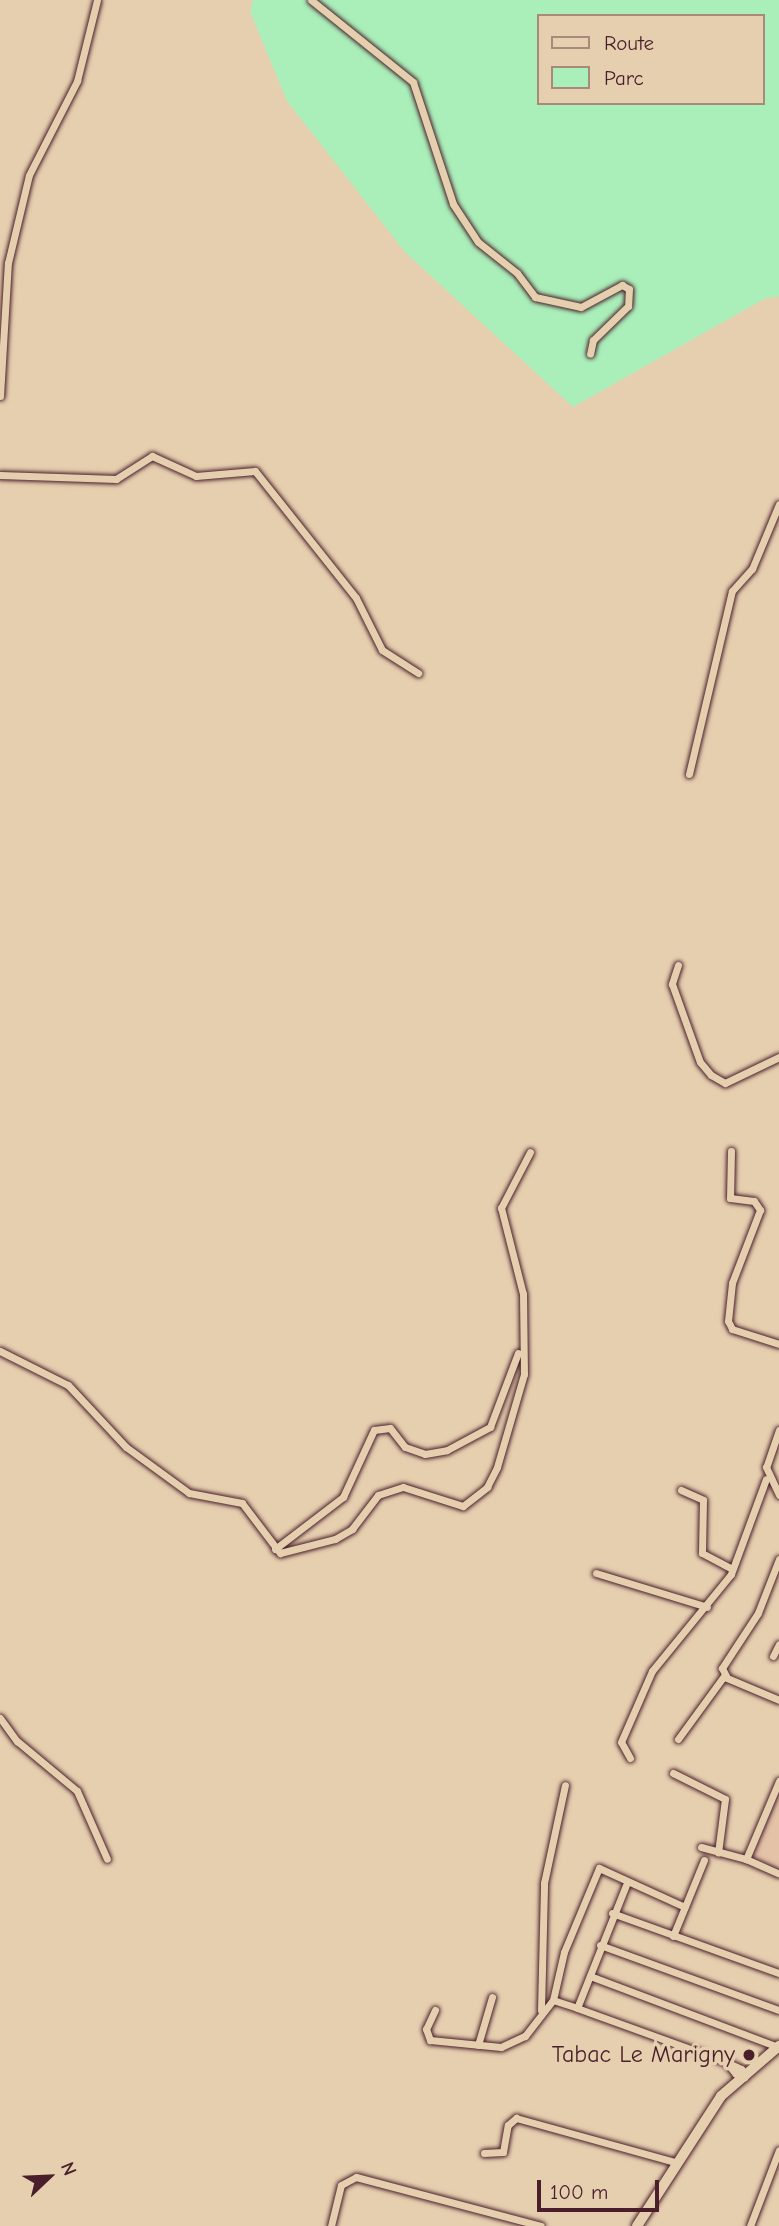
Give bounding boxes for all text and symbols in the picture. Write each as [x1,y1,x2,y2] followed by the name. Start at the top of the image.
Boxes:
[538,14,765,105] legend
[604,31,654,55] text: Route
[604,66,644,90] text: Parc
[552,2041,735,2069] place label: Tabac Le Marigny
[741,2047,757,2063] marker: Tabac Le Marigny
[14,2142,84,2212] north arrow
[56,2159,81,2179] text: N
[541,2166,664,2210] scale bar
[550,2180,608,2204] text: 100 m

